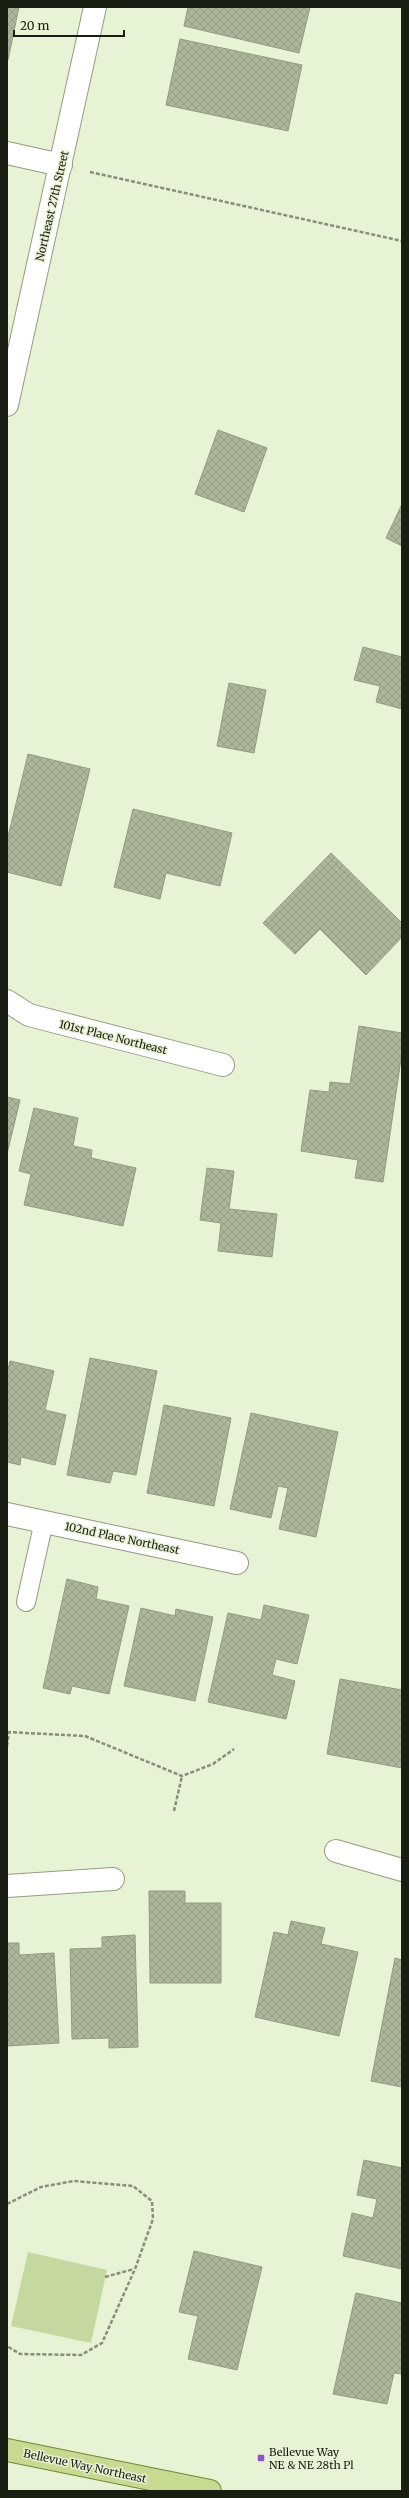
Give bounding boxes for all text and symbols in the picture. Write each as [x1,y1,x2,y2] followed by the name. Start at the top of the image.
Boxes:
[14,12,124,38] scale bar
[20,18,49,33] text: 20 m
[32,149,72,263] street label: Northeast 27th Street
[57,1017,169,1057] street label: 101st Place Northeast
[63,1519,181,1557] street label: 102nd Place Northeast
[269,2445,354,2472] place label: Bellevue Way NE & NE 28th Pl
[22,2446,148,2486] street label: Bellevue Way Northeast
[256,2453,266,2463] marker: Bellevue Way NE & NE 28th Pl

